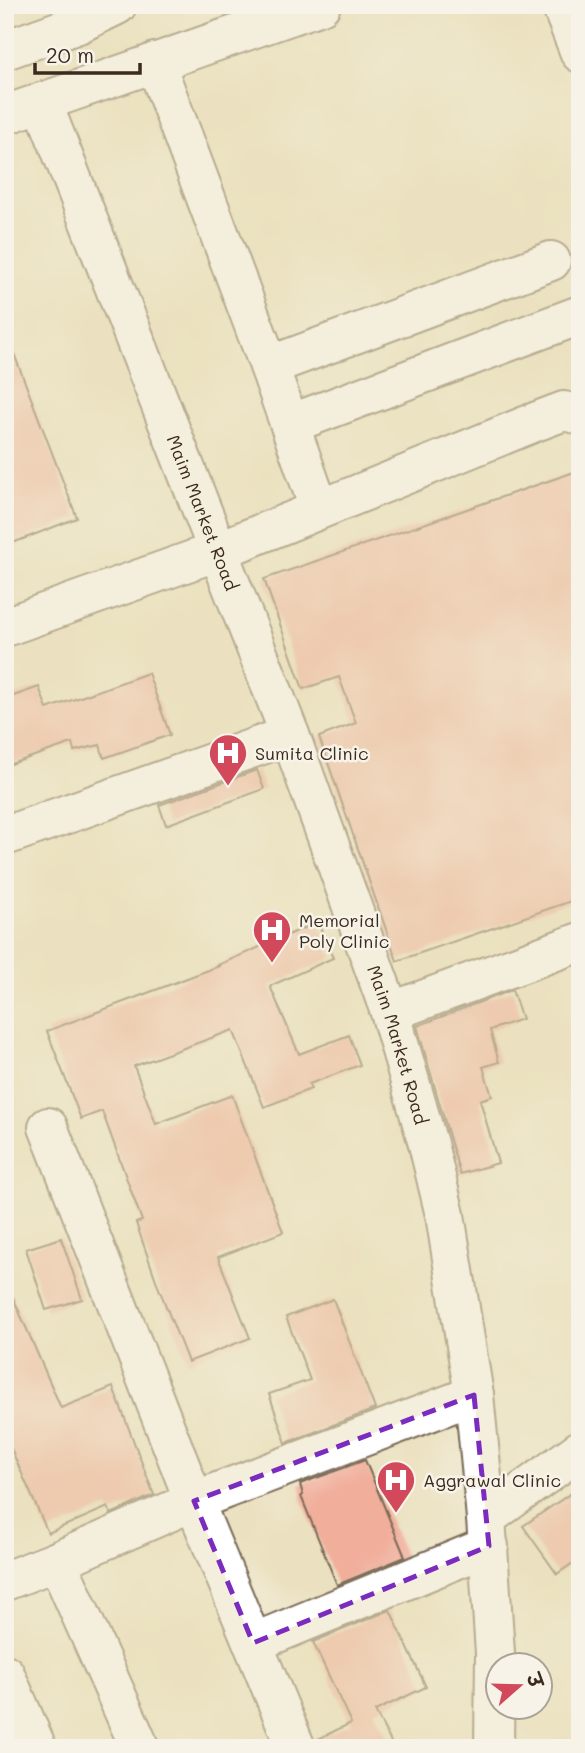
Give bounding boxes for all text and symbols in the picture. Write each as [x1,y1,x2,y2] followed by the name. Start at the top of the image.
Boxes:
[35,32,140,76] scale bar
[46,41,94,68] text: 20 m
[162,431,244,594] street label: Maim Market Road
[207,732,249,787] hospital icon: Sumita Clinic
[255,741,369,765] place label: Sumita Clinic
[299,908,389,953] place label: Memorial Poly Clinic
[251,909,293,964] hospital icon: Memorial Poly Clinic
[362,962,434,1127] street label: Maim Market Road
[375,1459,417,1514] hospital icon: Aggrawal Clinic
[423,1468,561,1492] place label: Aggrawal Clinic
[484,1652,554,1722] north arrow
[521,1668,550,1692] text: उ

